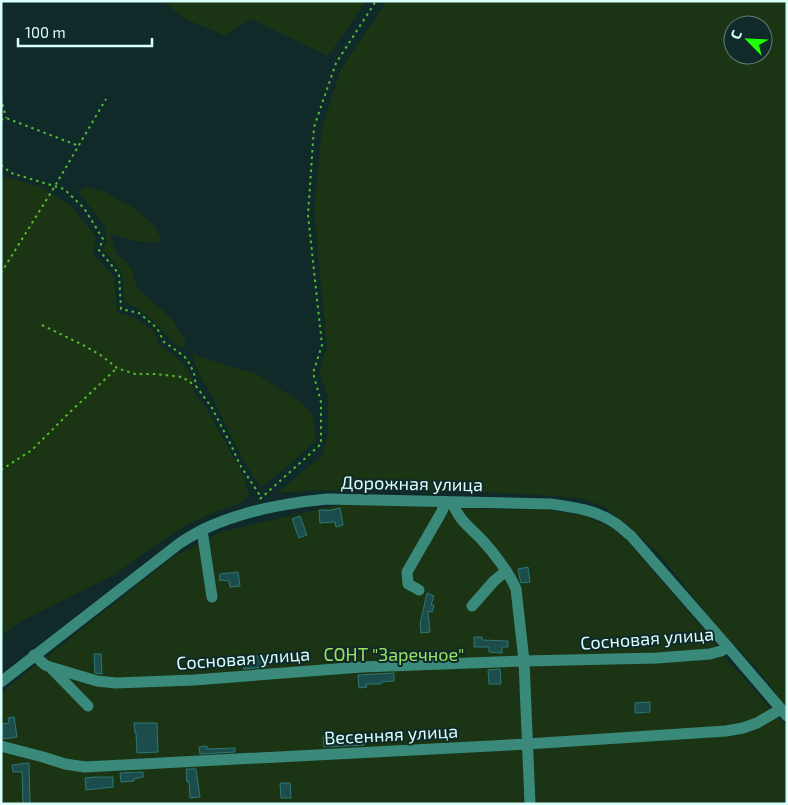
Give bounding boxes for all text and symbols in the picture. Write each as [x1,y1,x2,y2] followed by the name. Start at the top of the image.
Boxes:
[18,15,151,47] scale bar
[723,15,773,65] north arrow
[25,23,66,41] text: 100 m
[726,27,745,42] text: С
[341,471,483,495] street label: Дорожная улица
[579,622,715,654] street label: Сосновая улица
[175,642,311,674] street label: Сосновая улица
[324,643,464,665] park label: СОНТ "Заречное"
[323,720,459,748] street label: Весенняя улица

